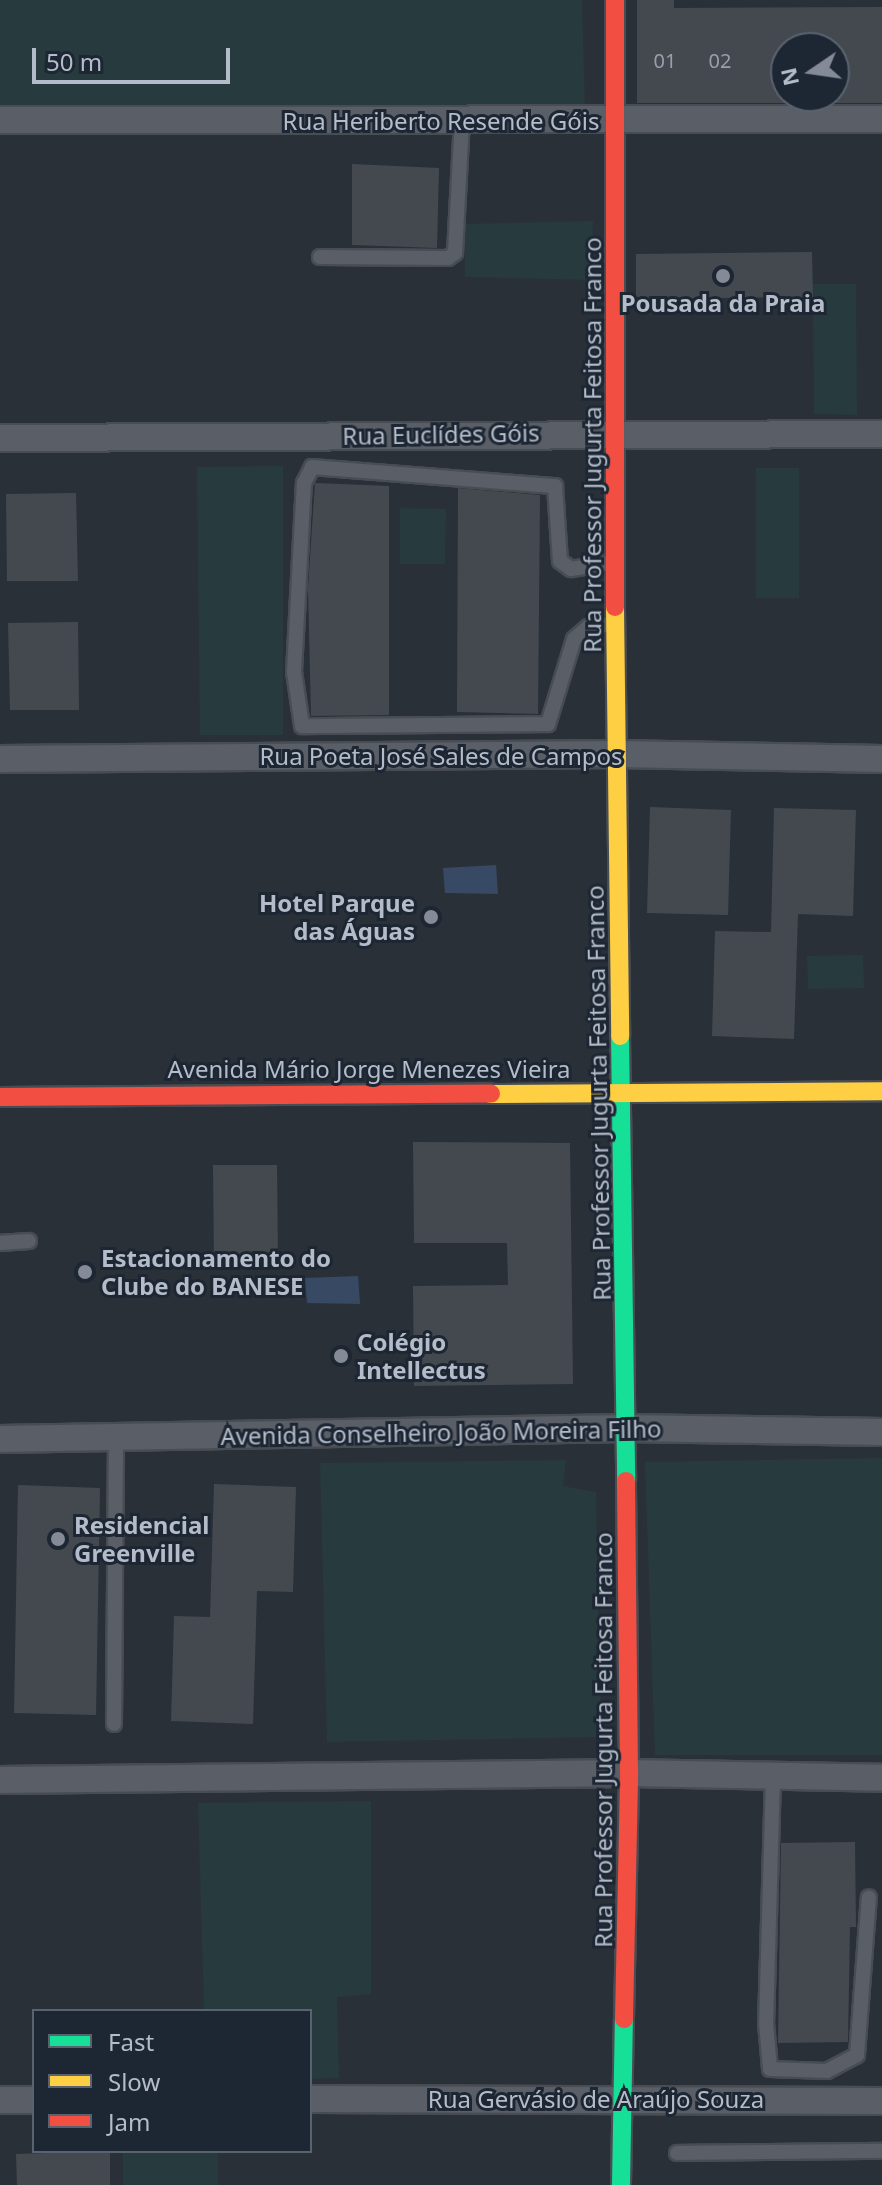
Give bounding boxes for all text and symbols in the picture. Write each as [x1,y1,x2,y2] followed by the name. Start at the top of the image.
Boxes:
[36,32,234,82] scale bar
[770,32,850,112] north arrow
[46,45,102,78] text: 50 m
[654,48,676,72] house number: 01
[709,48,731,72] house number: 02
[772,65,805,89] text: N
[282,107,600,135] street label: Rua Heriberto Resende Góis
[578,237,606,653] street label: Rua Professor Jugurta Feitosa Franco
[714,267,732,285] marker: Pousada da Praia
[621,289,825,317] place label: Pousada da Praia
[342,418,540,450] street label: Rua Euclídes Góis
[259,742,623,770] street label: Rua Poeta José Sales de Campos
[580,885,616,1301] street label: Rua Professor Jugurta Feitosa Franco
[259,889,415,945] place label: Hotel Parque das Águas
[422,908,440,926] marker: Hotel Parque das Águas
[167,1055,571,1083] street label: Avenida Mário Jorge Menezes Vieira
[101,1244,331,1300] place label: Estacionamento do Clube do BANESE
[76,1263,94,1281] marker: Estacionamento do Clube do BANESE
[357,1328,486,1384] place label: Colégio Intellectus
[332,1347,350,1365] marker: Colégio Intellectus
[220,1414,662,1450] street label: Avenida Conselheiro João Moreira Filho
[74,1511,209,1567] place label: Residencial Greenville
[49,1530,67,1548] marker: Residencial Greenville
[589,1532,617,1948] street label: Rua Professor Jugurta Feitosa Franco
[32,2009,312,2153] legend
[108,2025,154,2058] text: Fast
[108,2065,160,2098] text: Slow
[428,2085,764,2113] street label: Rua Gervásio de Araújo Souza
[108,2105,150,2138] text: Jam

